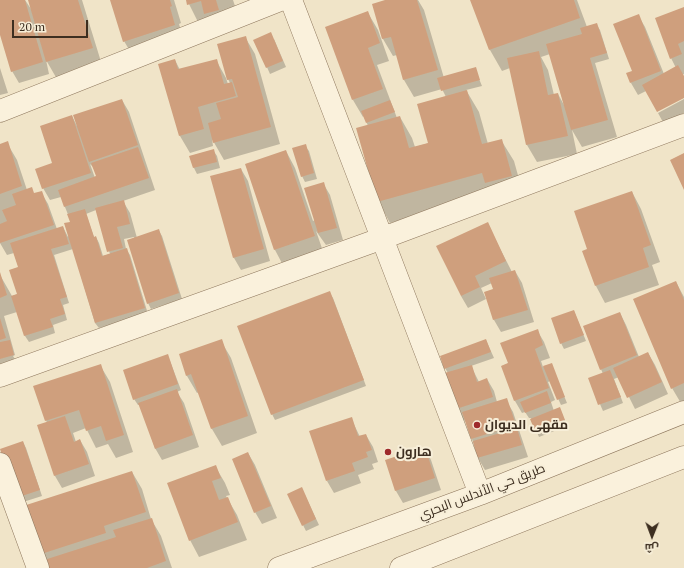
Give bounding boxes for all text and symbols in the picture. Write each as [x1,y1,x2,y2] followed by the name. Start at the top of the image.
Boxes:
[14,12,90,38] scale bar
[19,19,45,34] text: 20 m
[485,417,568,433] place label: مقهى الديوان
[472,420,482,430] marker: مقهى الديوان
[396,444,432,460] place label: هارون
[383,447,393,457] marker: هارون
[417,461,547,523] street label: طريق حي الأندلس البحري
[632,516,672,556] north arrow
[645,541,659,555] text: ش

